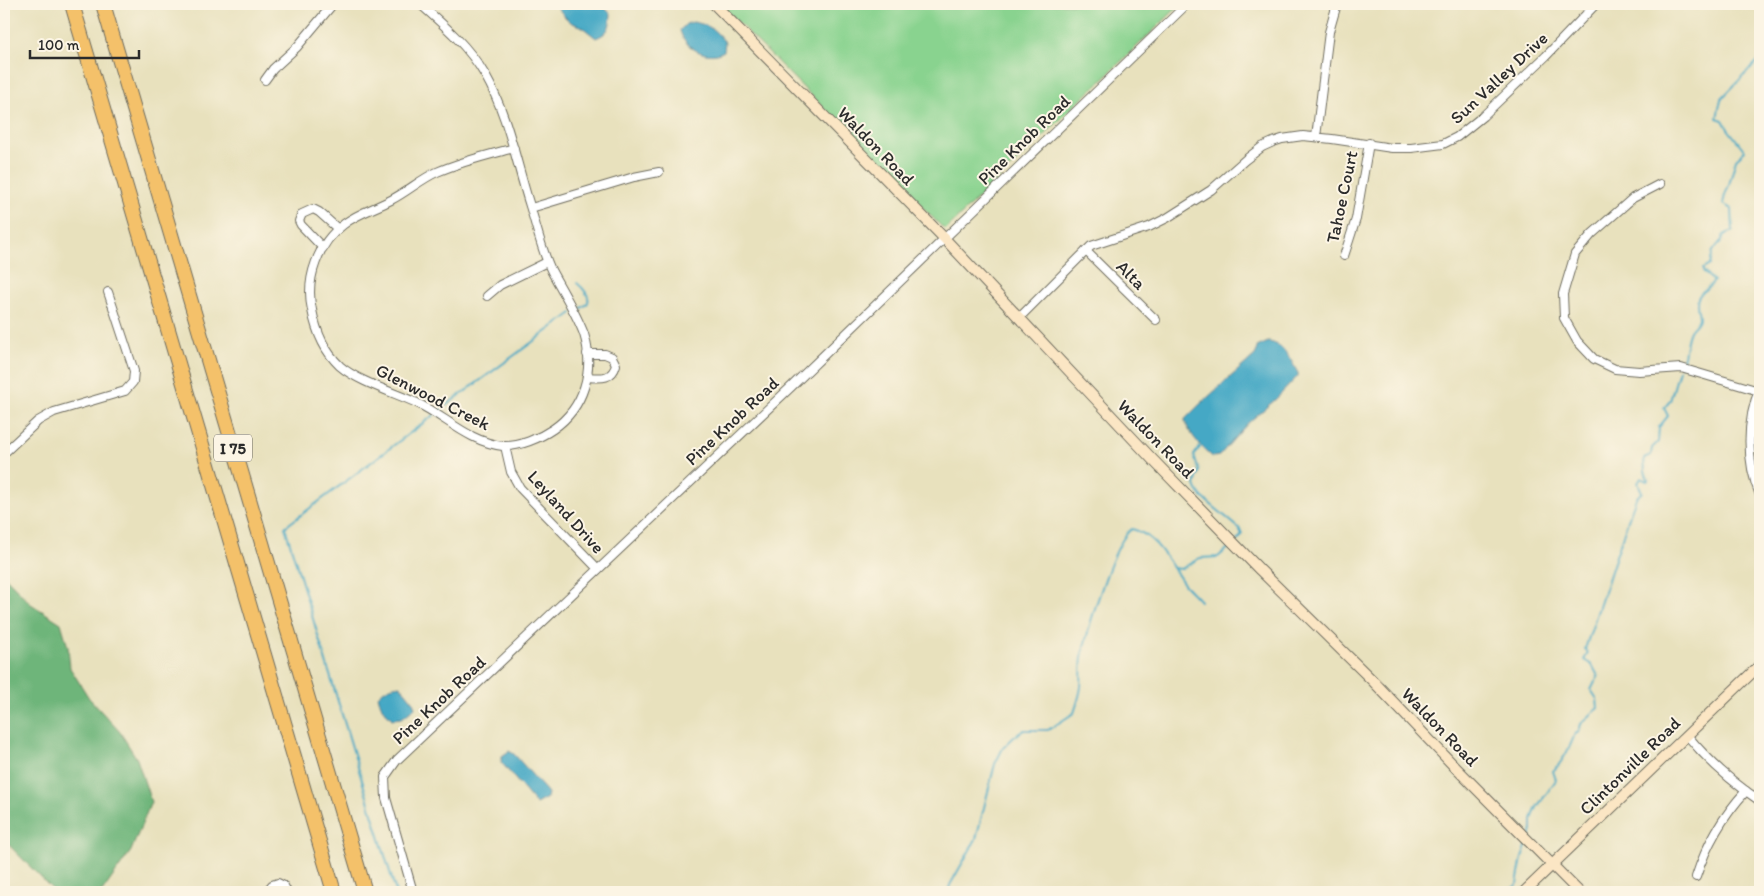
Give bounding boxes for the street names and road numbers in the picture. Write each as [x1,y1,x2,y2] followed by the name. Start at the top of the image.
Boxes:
[1446,27,1552,129] street label: Sun Valley Drive
[973,90,1075,190] street label: Pine Knob Road
[833,102,919,190] street label: Waldon Road
[1321,149,1363,245] street label: Tahoe Court
[1112,256,1151,295] street label: Alta
[372,359,494,435] street label: Glenwood Creek
[681,372,784,470] street label: Pine Knob Road
[1113,395,1199,483] street label: Waldon Road
[214,434,252,462] road number: I 75
[523,466,609,558] street label: Leyland Drive
[388,651,491,749] street label: Pine Knob Road
[1397,683,1483,771] street label: Waldon Road
[1575,712,1685,820] street label: Clintonville Road

